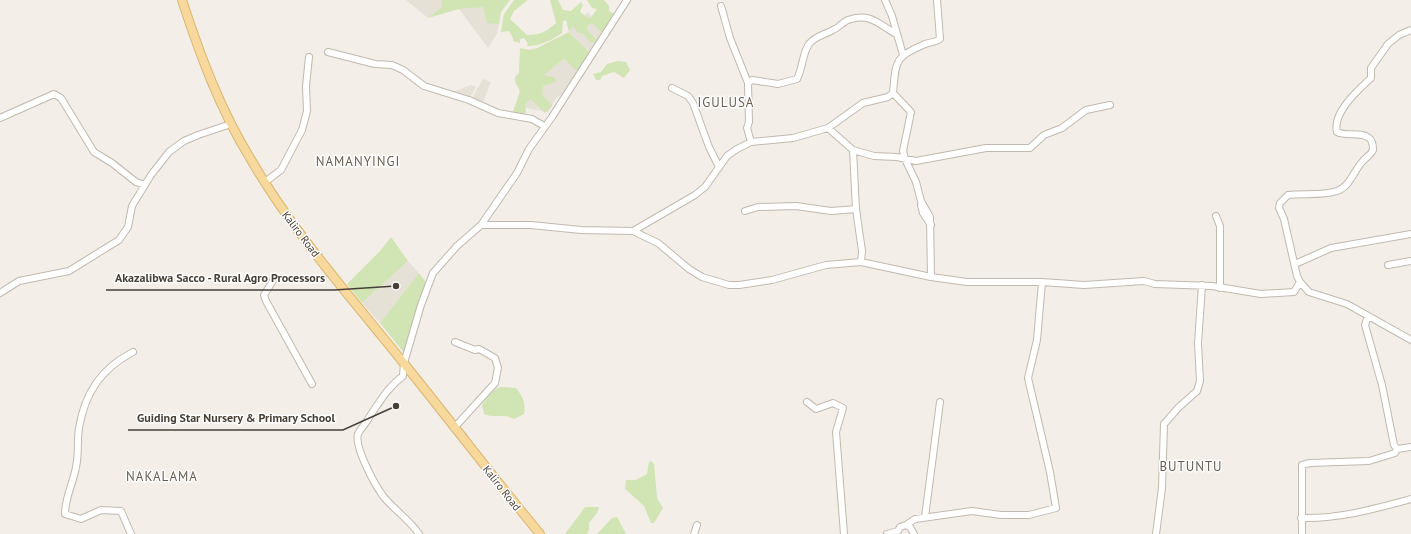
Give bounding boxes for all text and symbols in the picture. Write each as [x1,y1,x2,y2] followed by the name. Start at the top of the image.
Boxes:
[698,94,754,111] district label: IGULUSA
[316,153,400,170] district label: NAMANYINGI
[279,208,323,260] street label: Kaliro Road
[106,266,334,290] callout: Akazalibwa Sacco - Rural Agro Processors
[115,270,325,285] text: Akazalibwa Sacco - Rural Agro Processors
[128,406,343,430] callout: Guiding Star Nursery & Primary School
[137,410,336,425] text: Guiding Star Nursery & Primary School
[1159,458,1223,475] district label: BUTUNTU
[480,462,524,514] street label: Kaliro Road
[126,468,198,485] district label: NAKALAMA

